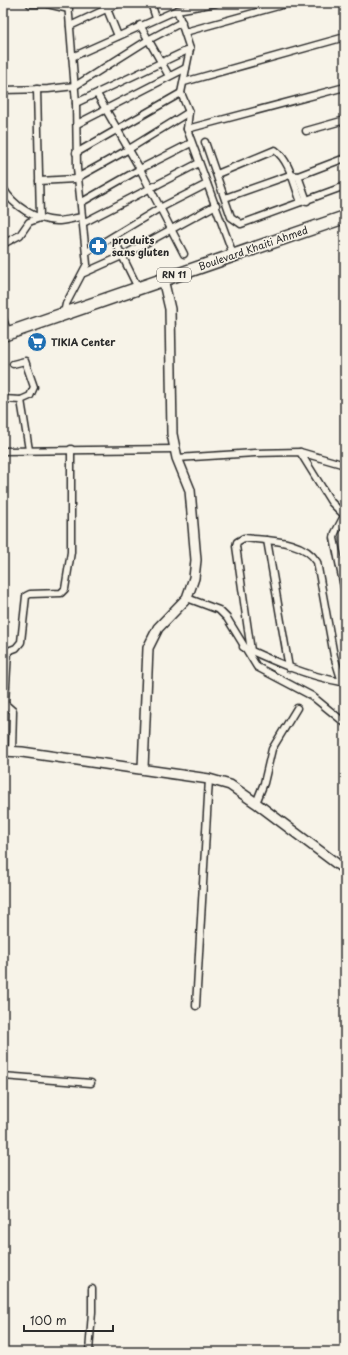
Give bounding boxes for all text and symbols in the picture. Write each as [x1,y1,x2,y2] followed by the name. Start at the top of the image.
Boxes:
[196,222,310,273] street label: Boulevard Khaiti Ahmed
[112,232,169,259] place label: produits sans gluten
[87,235,109,257] pharmacy icon: produits sans gluten
[157,268,191,282] road number: RN 11
[26,331,48,353] supermarket icon: TIKIA Center
[51,334,116,349] place label: TIKIA Center
[24,1307,113,1333] scale bar
[30,1311,67,1329] text: 100 m

